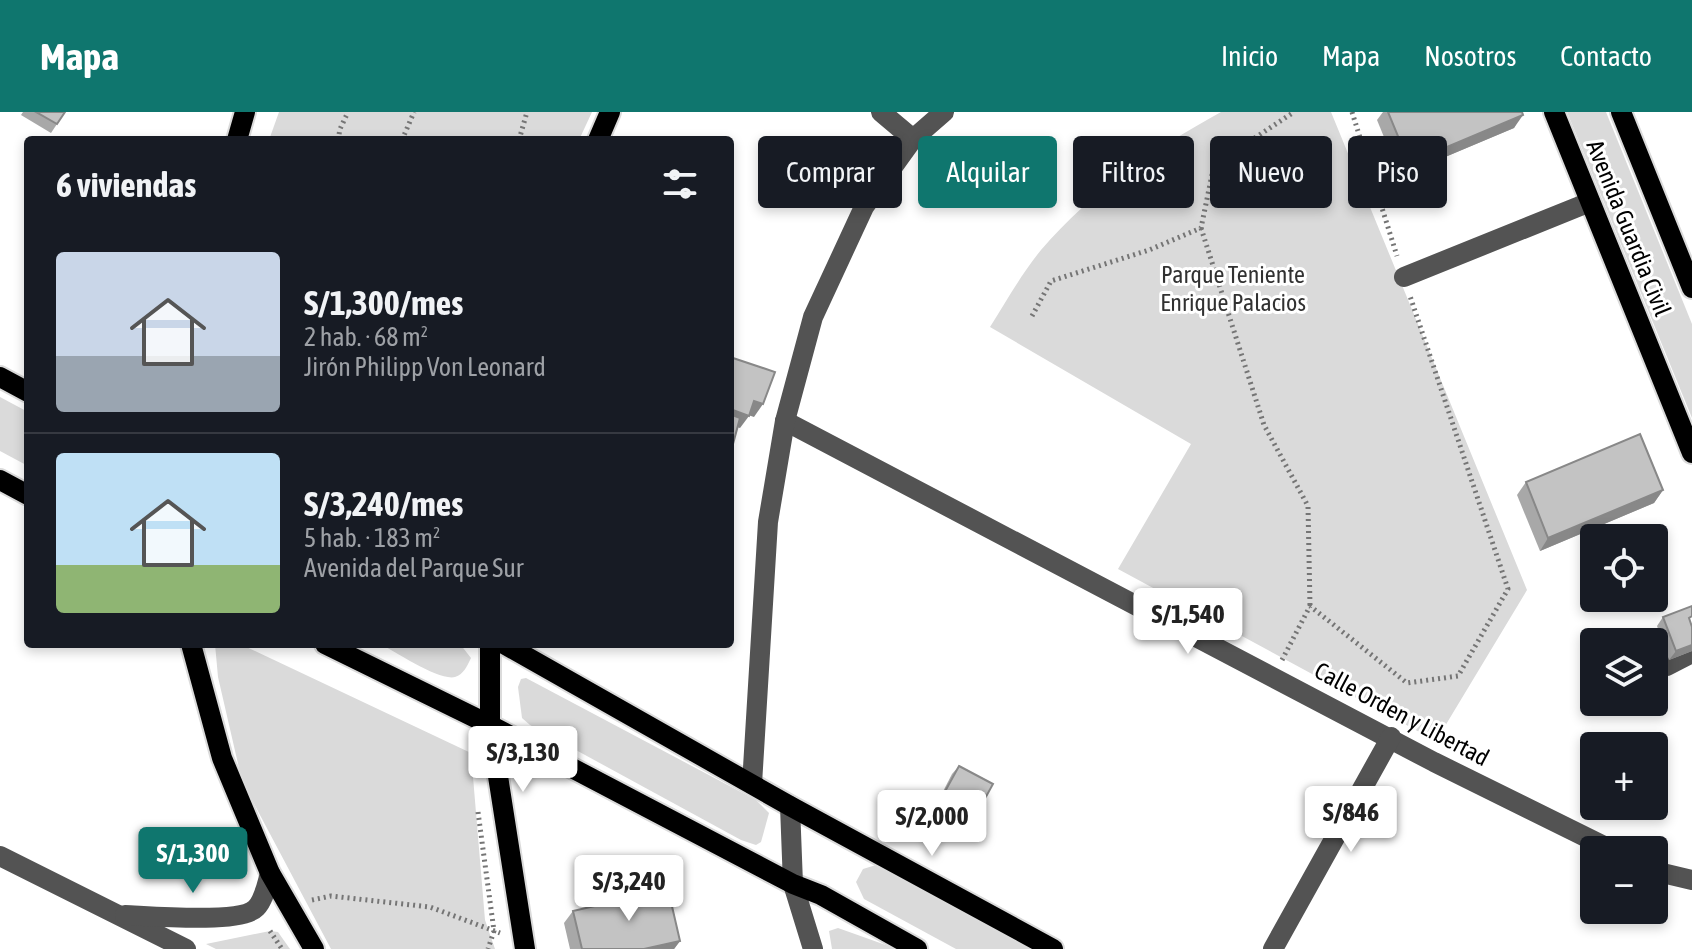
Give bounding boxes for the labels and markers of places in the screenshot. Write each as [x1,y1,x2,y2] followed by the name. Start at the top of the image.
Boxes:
[1114,588,1262,656] pin: S/1,540
[449,726,597,794] pin: S/3,130
[1295,786,1407,854] pin: S/846
[858,790,1006,858] pin: S/2,000
[119,827,267,895] pin: S/1,300
[555,855,703,923] pin: S/3,240

